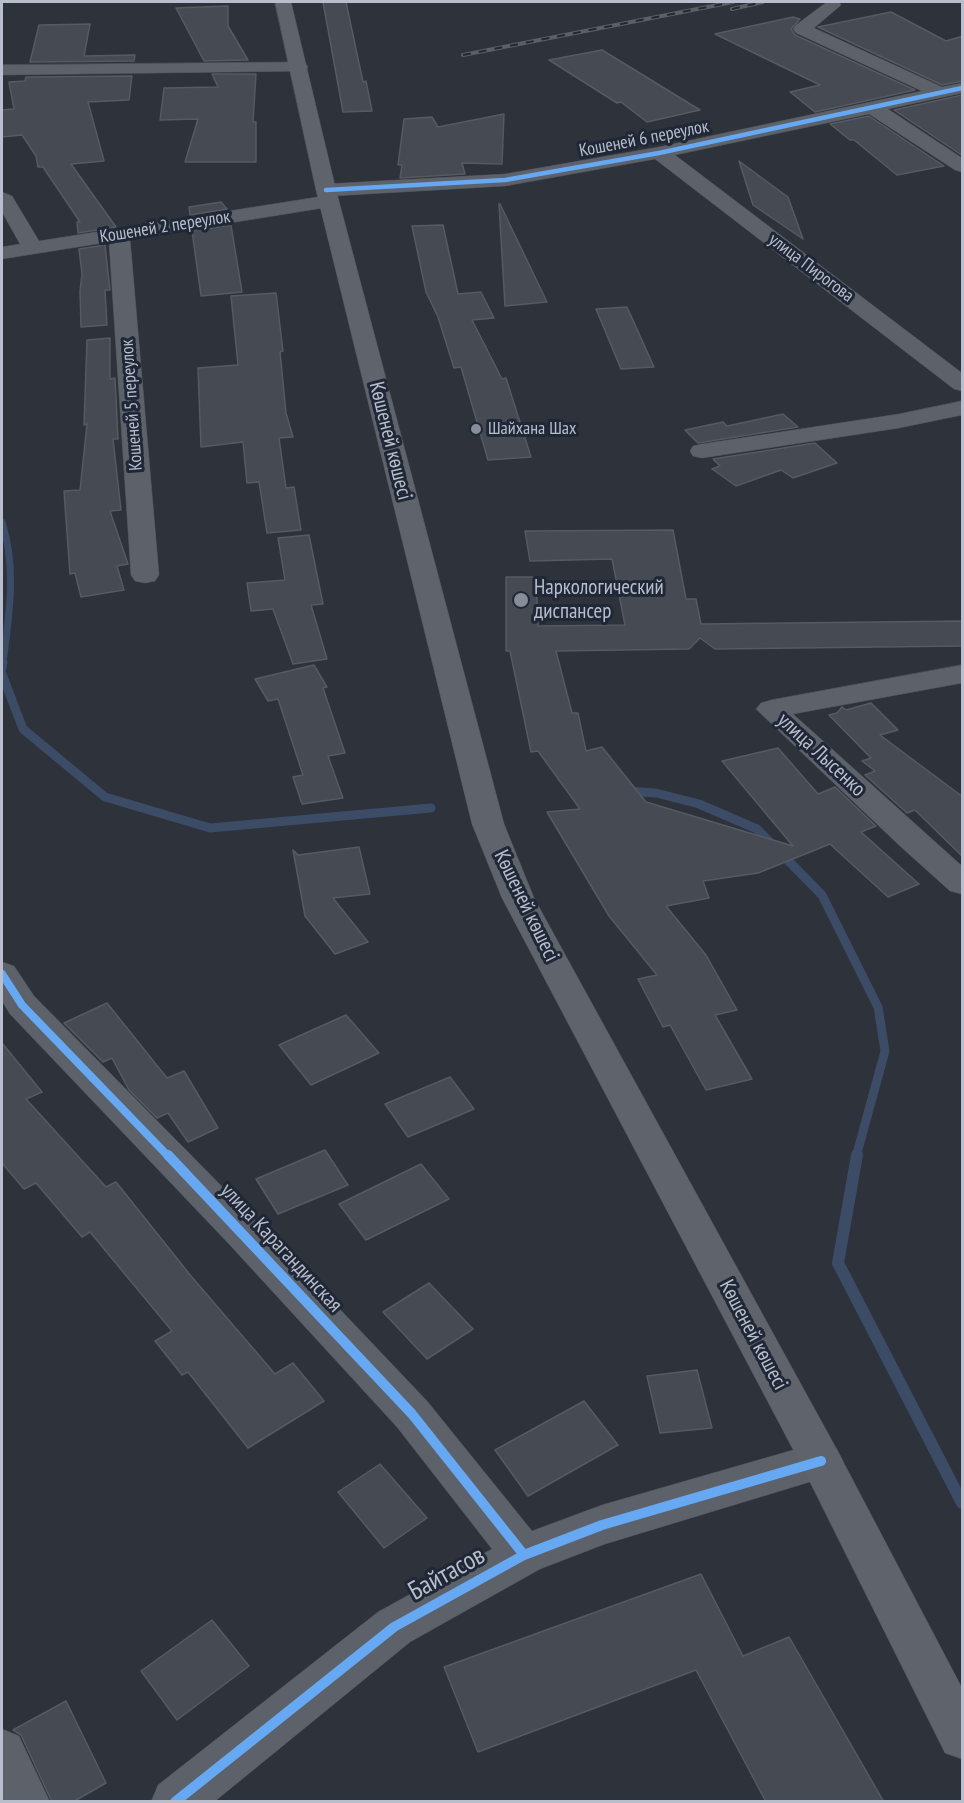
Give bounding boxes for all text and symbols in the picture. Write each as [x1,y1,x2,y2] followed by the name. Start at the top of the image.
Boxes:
[577,116,711,162] street label: Кошеней 6 переулок
[98,206,232,248] street label: Кошеней 2 переулок
[764,229,858,307] street label: улица Пирогова
[117,339,147,471] street label: Кошеней 5 переулок
[363,379,417,503] street label: Көшеней көшесі
[488,418,576,440] place label: Шайхана Шах
[469,422,483,436] marker: Шайхана Шах
[534,575,664,625] place label: Наркологический диспансер
[512,591,530,609] marker: Наркологический диспансер
[772,708,870,802] street label: улица Лысенко
[488,846,564,966] street label: Көшеней көшесі
[215,1178,347,1318] street label: улица Карагандинская
[713,1276,793,1394] street label: Көшеней көшесі
[403,1540,491,1608] street label: Байтасов

